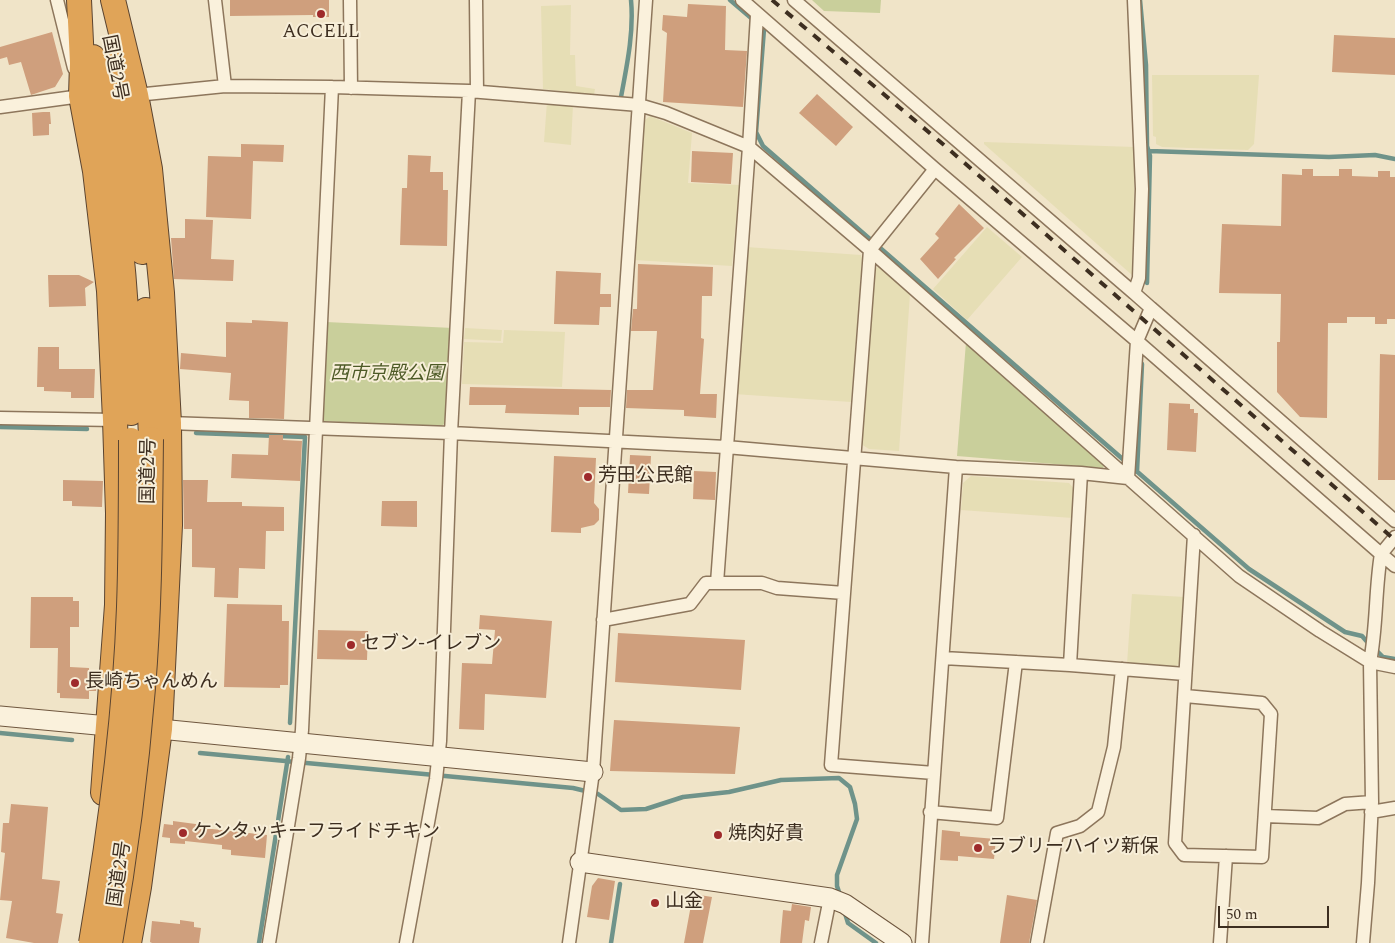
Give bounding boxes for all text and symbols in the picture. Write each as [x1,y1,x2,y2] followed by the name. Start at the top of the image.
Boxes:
[315,8,327,20] marker: ACCELL
[282,22,360,44] place label: ACCELL
[95,33,131,103] street label: 国道2号
[330,364,444,386] park label: 西市京殿公園
[138,438,162,504] street label: 国道2号
[598,466,693,488] place label: 芳田公民館
[582,471,594,483] marker: 芳田公民館
[361,634,501,656] place label: セブン-イレブン
[345,639,357,651] marker: セブン-イレブン
[85,672,218,694] place label: 長崎ちゃんめん
[69,677,81,689] marker: 長崎ちゃんめん
[193,822,440,844] place label: ケンタッキーフライドチキン
[728,824,804,846] place label: 焼肉好貴
[177,827,189,839] marker: ケンタッキーフライドチキン
[712,829,724,841] marker: 焼肉好貴
[988,837,1159,859] place label: ラブリーハイツ新保
[105,839,137,909] street label: 国道2号
[972,842,984,854] marker: ラブリーハイツ新保
[665,892,703,914] place label: 山金
[1220,896,1331,928] scale bar
[649,897,661,909] marker: 山金
[1226,903,1258,926] text: 50 m

